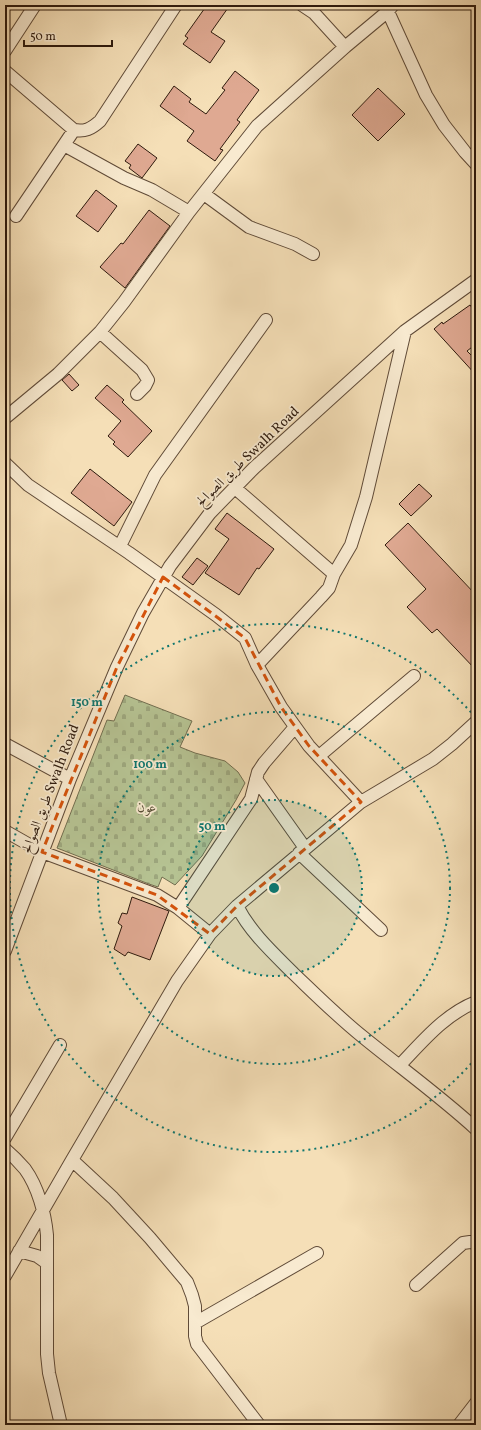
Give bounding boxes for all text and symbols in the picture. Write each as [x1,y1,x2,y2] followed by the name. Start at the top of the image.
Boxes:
[24,22,112,48] scale bar
[30,29,56,45] text: 50 m
[192,403,305,513] street label: طريق الصوالح Swalh Road
[71,695,103,711] text: 150 m
[18,722,86,857] street label: طريق الصوالح Swalh Road
[133,757,167,773] text: 100 m
[137,799,157,818] park label: عون
[198,819,226,835] text: 50 m
[267,881,281,895] centre of rings

